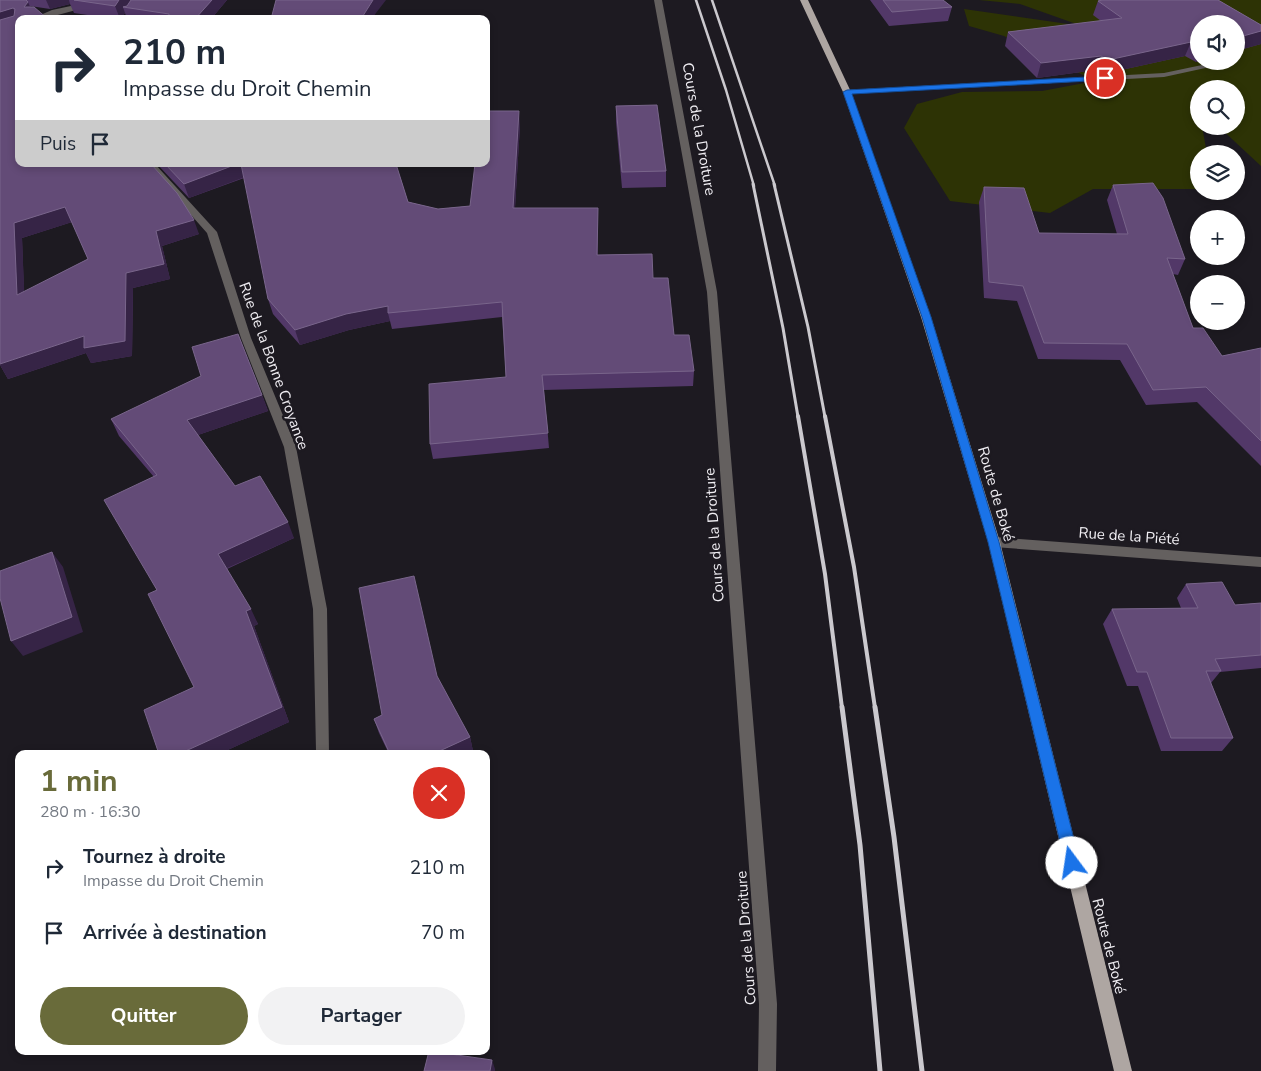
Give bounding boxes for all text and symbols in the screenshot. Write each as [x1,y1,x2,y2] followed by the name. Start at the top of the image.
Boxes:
[1190,15,1245,330] map controls
[1190,15,1245,70] button: sound
[123,29,226,76] text: 210 m
[40,35,105,100] icon: right
[1084,57,1126,99] pin
[677,61,721,197] street label: Cours de la Droiture
[1091,64,1119,92] icon: arrive
[123,74,371,104] text: Impasse du Droit Chemin
[1190,80,1245,135] button: search
[86,130,114,158] icon: arrive
[40,131,76,157] text: Puis
[1190,145,1245,200] button: layers
[1190,210,1245,265] button: +
[1190,275,1245,330] button: −
[234,279,314,453] street label: Rue de la Bonne Croyance
[973,444,1019,544] street label: Route de Boké
[699,467,729,603] street label: Cours de la Droiture
[1078,522,1180,550] street label: Rue de la Piété
[40,761,118,802] text: 1 min
[413,767,465,819] button: close
[40,801,141,823] text: 280 m · 16:30
[1045,836,1097,888] position arrow
[83,844,226,870] text: Tournez à droite
[40,854,68,882] icon: right
[410,855,465,881] text: 210 m
[83,870,264,892] text: Impasse du Droit Chemin
[731,870,761,1006] street label: Cours de la Droiture
[1087,896,1131,996] street label: Route de Boké
[40,919,68,947] icon: arrive
[83,920,267,946] text: Arrivée à destination
[421,920,465,946] text: 70 m
[40,987,248,1045] button: Quitter
[258,987,465,1045] button: Partager

